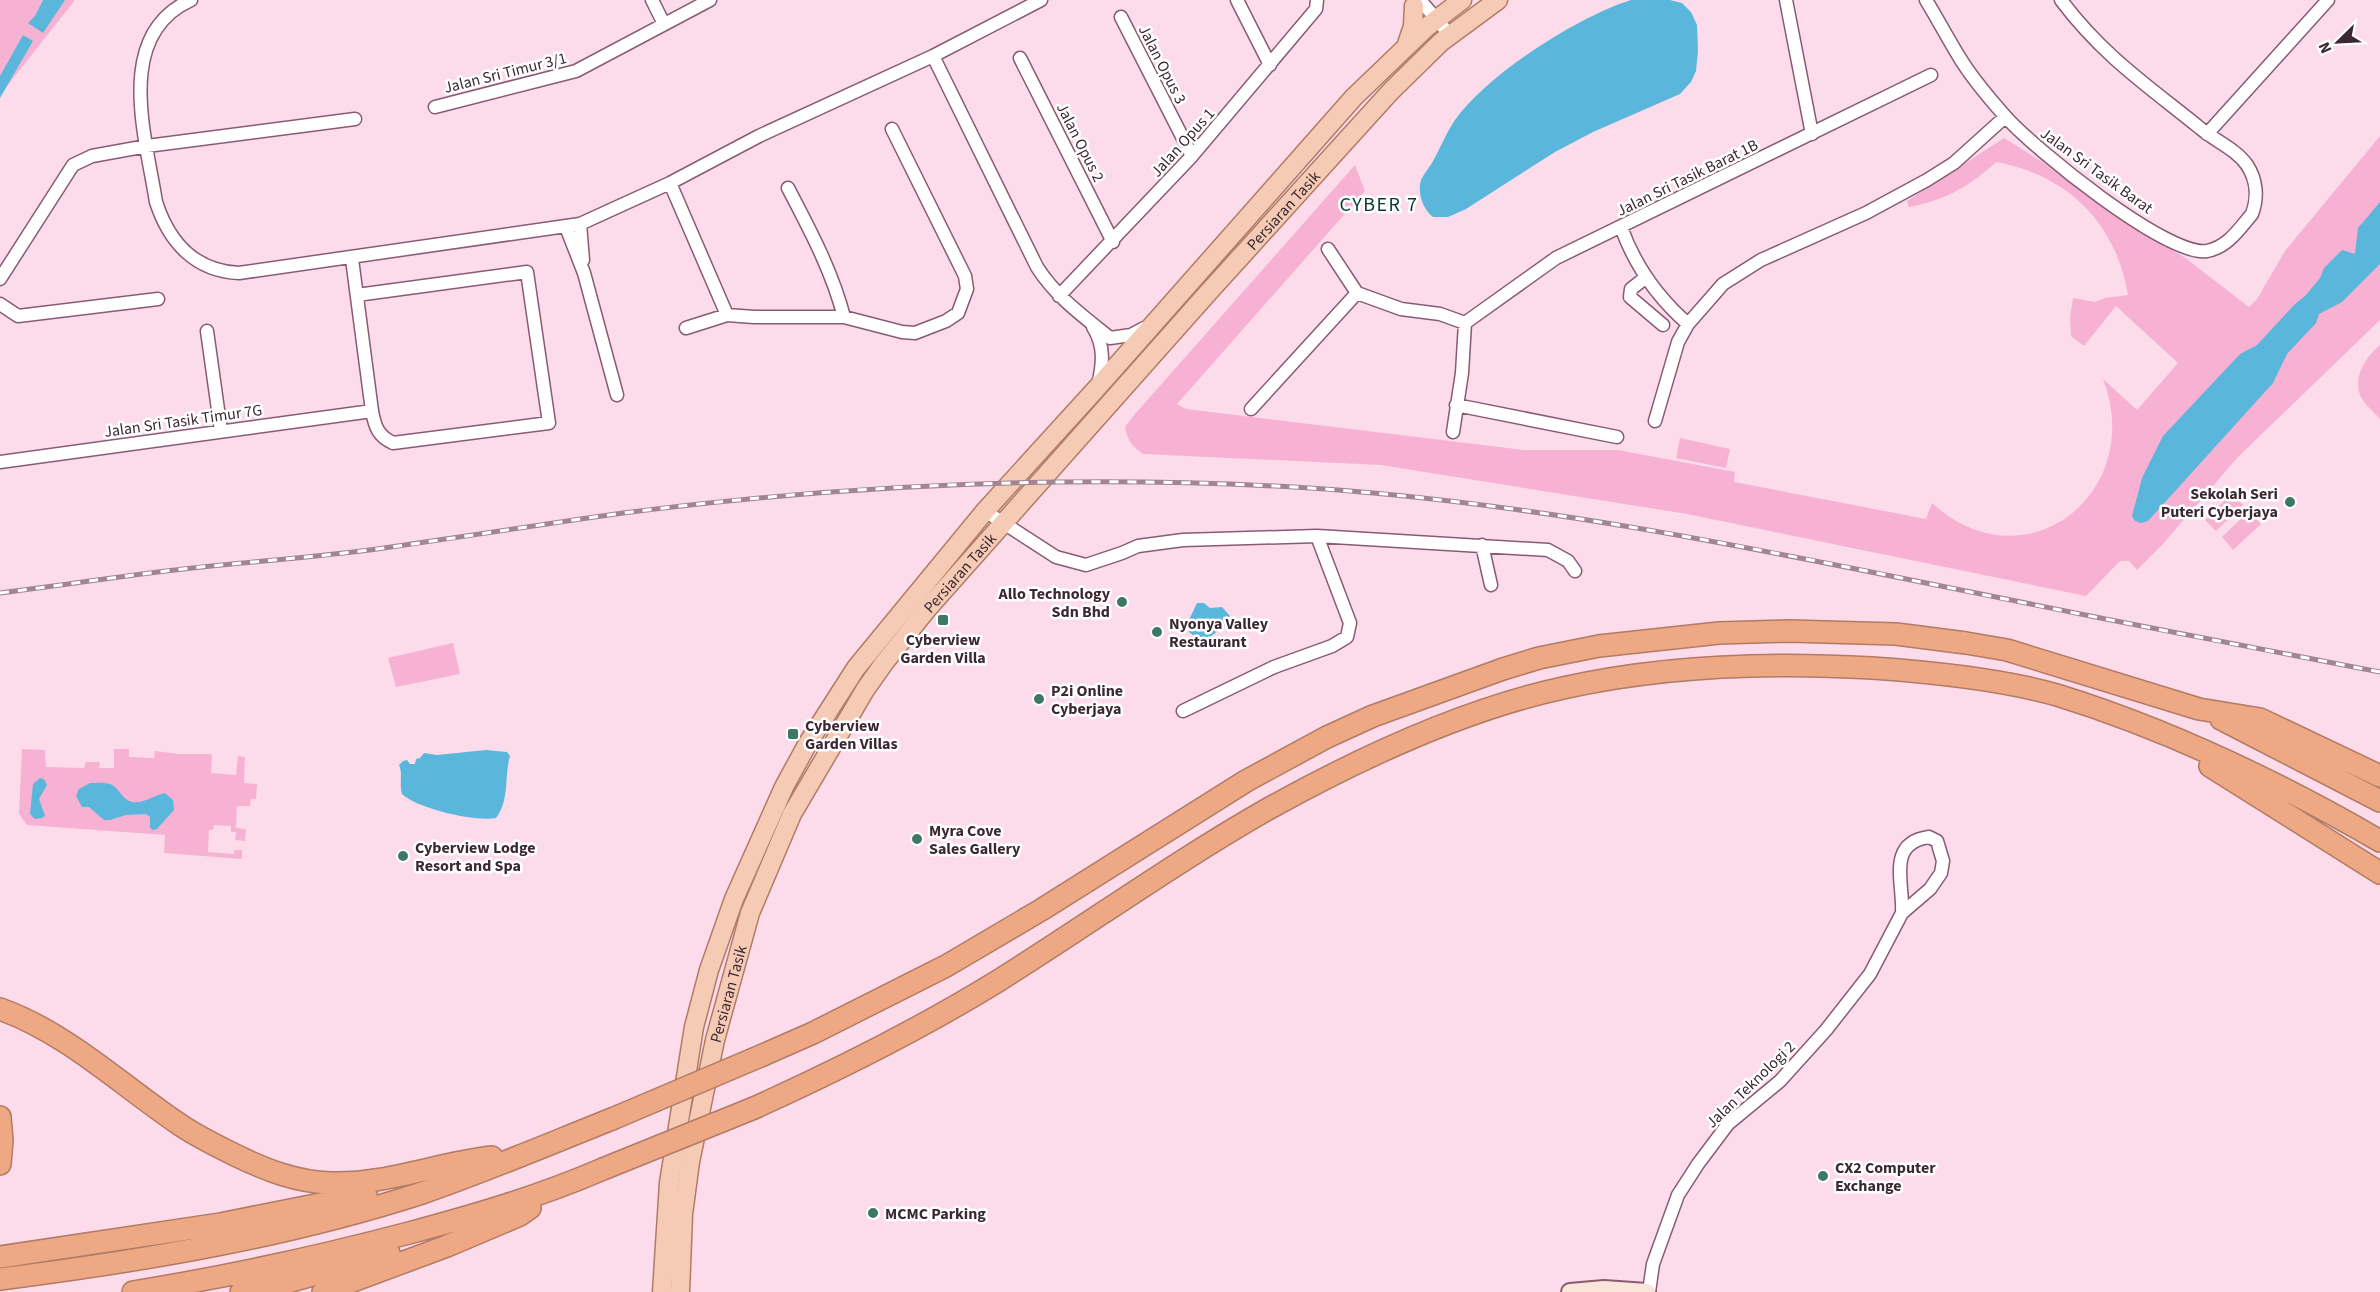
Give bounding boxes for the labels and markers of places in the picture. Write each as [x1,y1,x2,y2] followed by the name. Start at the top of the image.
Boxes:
[2161,483,2278,523] place label: Sekolah Seri Puteri Cyberjaya
[2283,495,2297,509] marker: Sekolah Seri Puteri Cyberjaya
[998,583,1111,623] place label: Allo Technology Sdn Bhd
[1115,595,1129,609] marker: Allo Technology Sdn Bhd
[936,613,950,627] marker: Cyberview Garden Villa
[1169,613,1269,653] place label: Nyonya Valley Restaurant
[1150,625,1164,639] marker: Nyonya Valley Restaurant
[900,629,986,669] place label: Cyberview Garden Villa
[1051,680,1123,720] place label: P2i Online Cyberjaya
[1032,692,1046,706] marker: P2i Online Cyberjaya
[805,715,898,755] place label: Cyberview Garden Villas
[786,727,800,741] marker: Cyberview Garden Villas
[929,820,1021,860] place label: Myra Cove Sales Gallery
[910,832,924,846] marker: Myra Cove Sales Gallery
[415,837,536,877] place label: Cyberview Lodge Resort and Spa
[396,849,410,863] marker: Cyberview Lodge Resort and Spa
[1835,1157,1936,1197] place label: CX2 Computer Exchange
[1816,1169,1830,1183] marker: CX2 Computer Exchange
[885,1203,986,1225] place label: MCMC Parking
[866,1206,880,1220] marker: MCMC Parking

